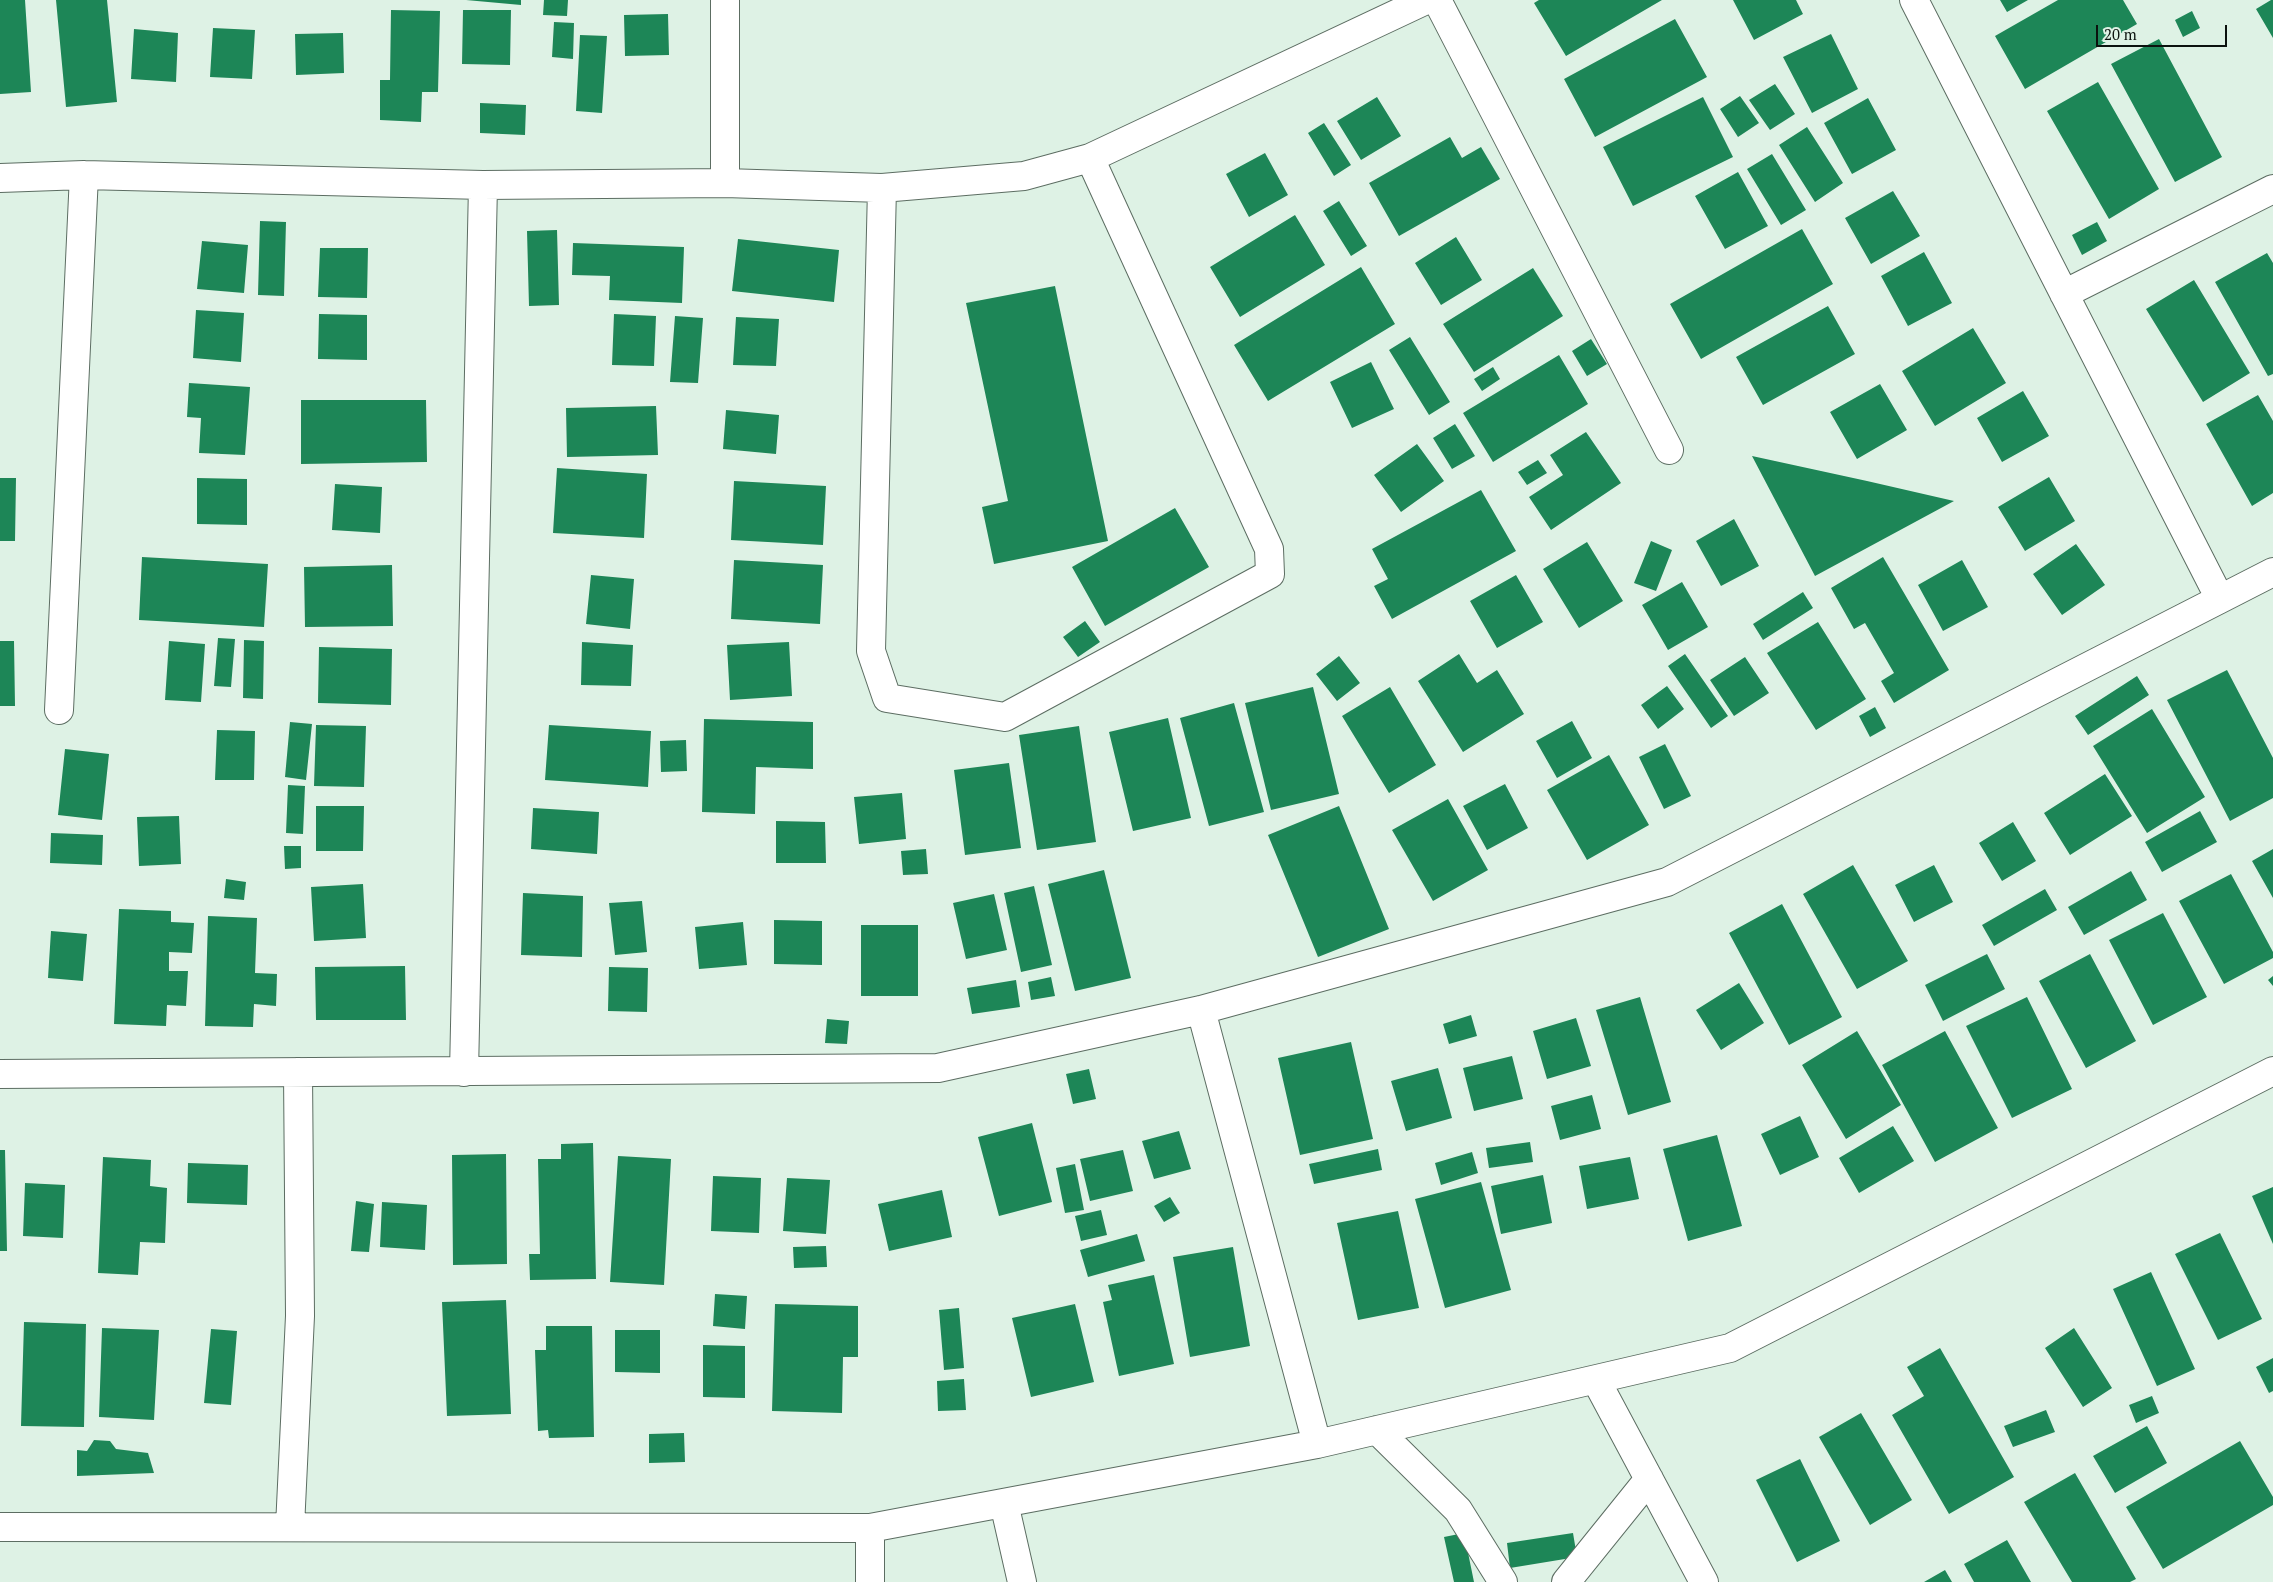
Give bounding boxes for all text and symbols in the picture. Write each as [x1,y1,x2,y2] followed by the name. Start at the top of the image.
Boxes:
[2098,15,2229,47] scale bar
[2104,24,2137,44] text: 20 m

